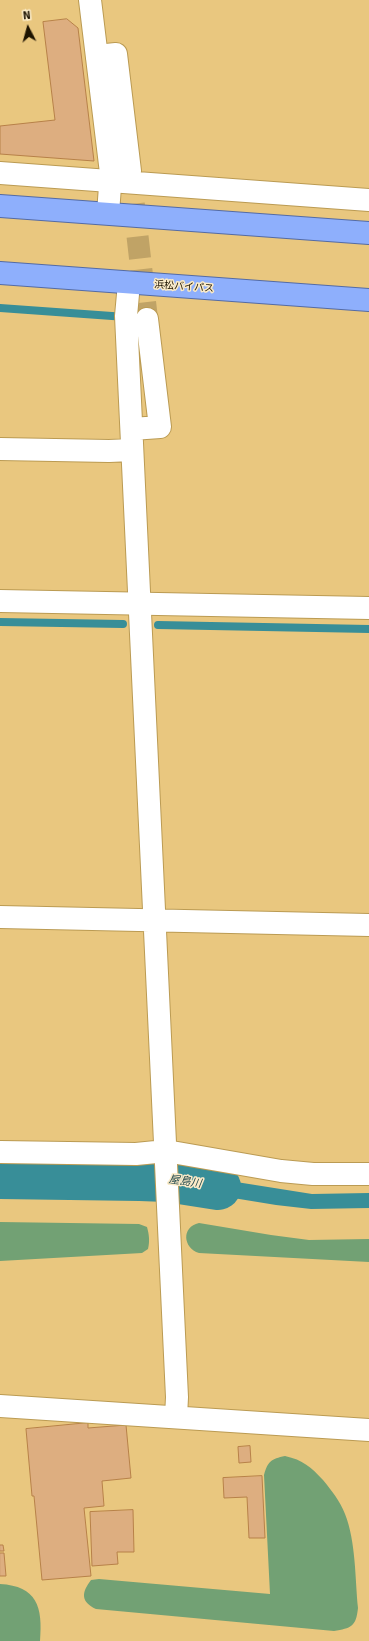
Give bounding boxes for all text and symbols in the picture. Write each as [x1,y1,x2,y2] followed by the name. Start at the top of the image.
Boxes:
[8,8,48,48] north arrow
[22,9,31,22] text: N
[154,279,214,295] street label: 浜松バイパス
[168,1173,202,1191] water label: 屋島川

